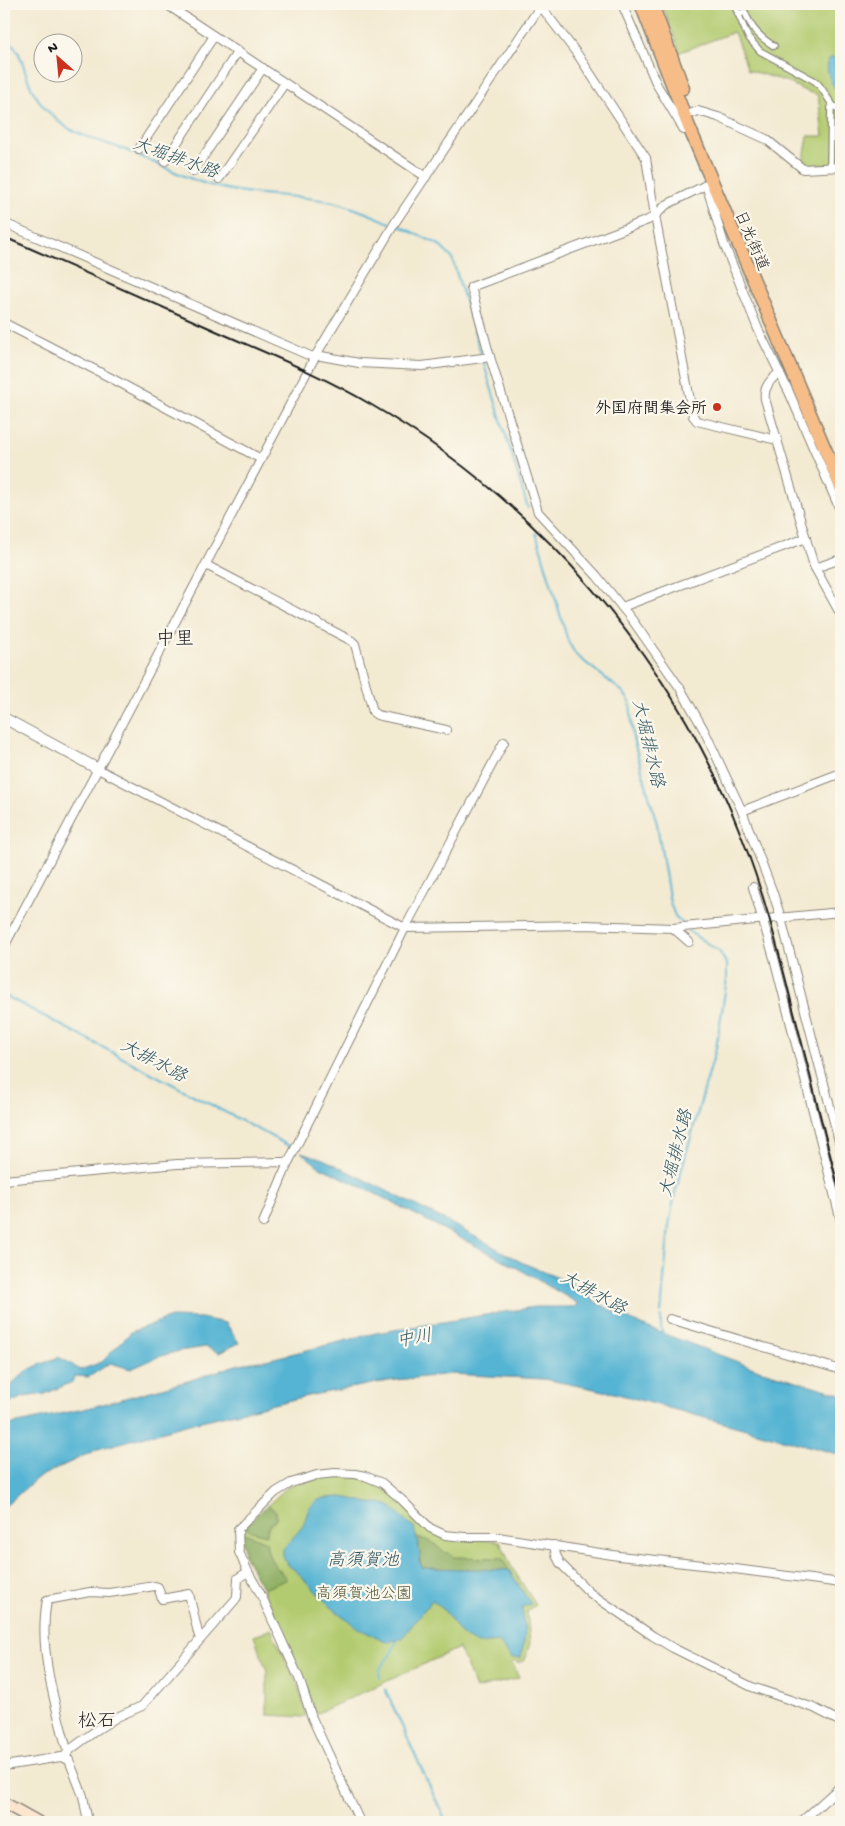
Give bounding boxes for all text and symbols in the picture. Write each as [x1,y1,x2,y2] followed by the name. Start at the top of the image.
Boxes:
[32,32,82,82] north arrow
[45,39,61,58] text: N
[129,133,222,185] water label: 大堀排水路
[729,208,772,275] street label: 日光街道
[595,399,707,420] place label: 外国府間集会所
[711,401,723,413] marker: 外国府間集会所
[156,628,194,652] district label: 中里
[626,697,668,791] water label: 大堀排水路
[116,1035,191,1089] water label: 大排水路
[655,1106,699,1200] water label: 大堀排水路
[556,1267,631,1321] water label: 大排水路
[395,1325,434,1353] water label: 中川
[327,1550,400,1572] water label: 高須賀池
[316,1585,412,1605] park label: 高須賀池公園
[78,1711,116,1734] district label: 松石

